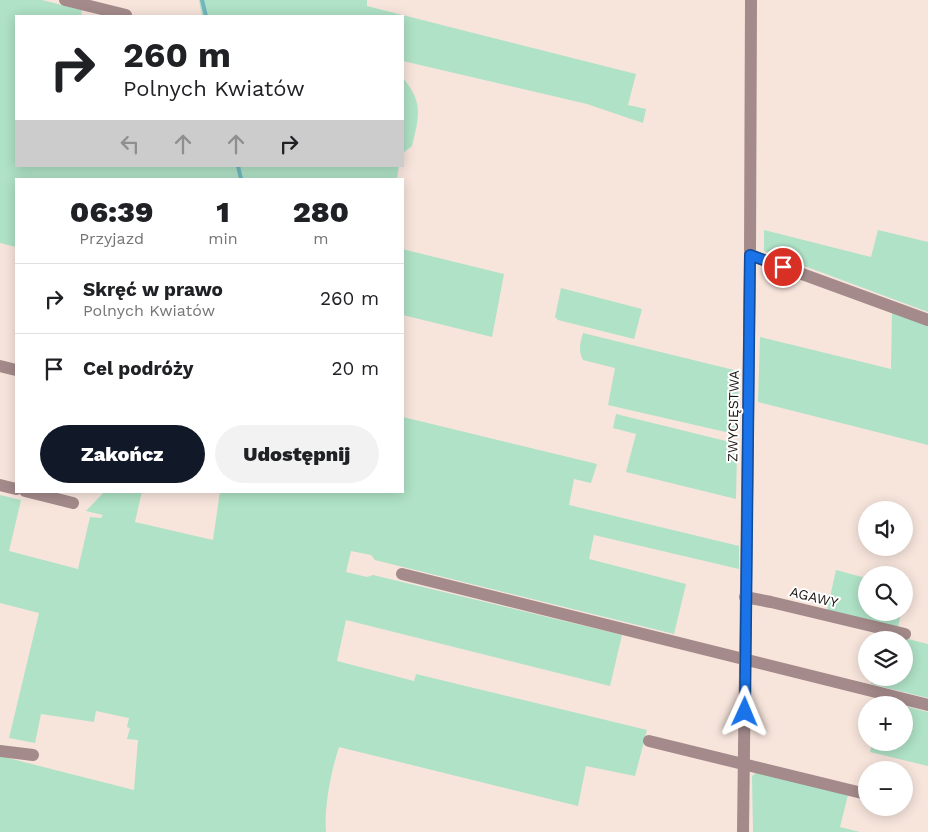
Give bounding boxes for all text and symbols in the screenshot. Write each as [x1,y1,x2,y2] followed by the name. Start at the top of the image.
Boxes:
[123,34,231,76] text: 260 m
[40,35,105,100] icon: right
[123,76,305,101] text: Polnych Kwiatów
[116,130,144,158] icon: left
[169,130,197,158] icon: ahead
[222,130,250,158] icon: ahead
[275,130,303,158] icon: right
[70,194,153,229] text: 06:39
[216,194,230,229] text: 1
[293,194,349,229] text: 280
[79,229,144,248] text: Przyjazd
[208,229,238,248] text: min
[313,229,329,248] text: m
[762,246,804,288] pin
[769,253,797,281] icon: arrive
[83,278,223,301] text: Skręć w prawo
[40,285,68,313] icon: right
[320,287,379,310] text: 260 m
[83,301,215,320] text: Polnych Kwiatów
[40,355,68,383] icon: arrive
[83,357,193,380] text: Cel podróży
[332,357,379,380] text: 20 m
[724,370,742,462] street label: ZWYCIĘSTWA
[40,425,205,483] button: Zakończ
[215,425,379,483] button: Udostępnij
[858,501,913,816] map controls
[858,501,913,556] button: sound
[858,566,913,621] button: search
[788,583,840,611] street label: AGAWY
[858,631,913,686] button: layers
[718,685,770,737] position arrow
[858,696,913,751] button: +
[858,761,913,816] button: −

